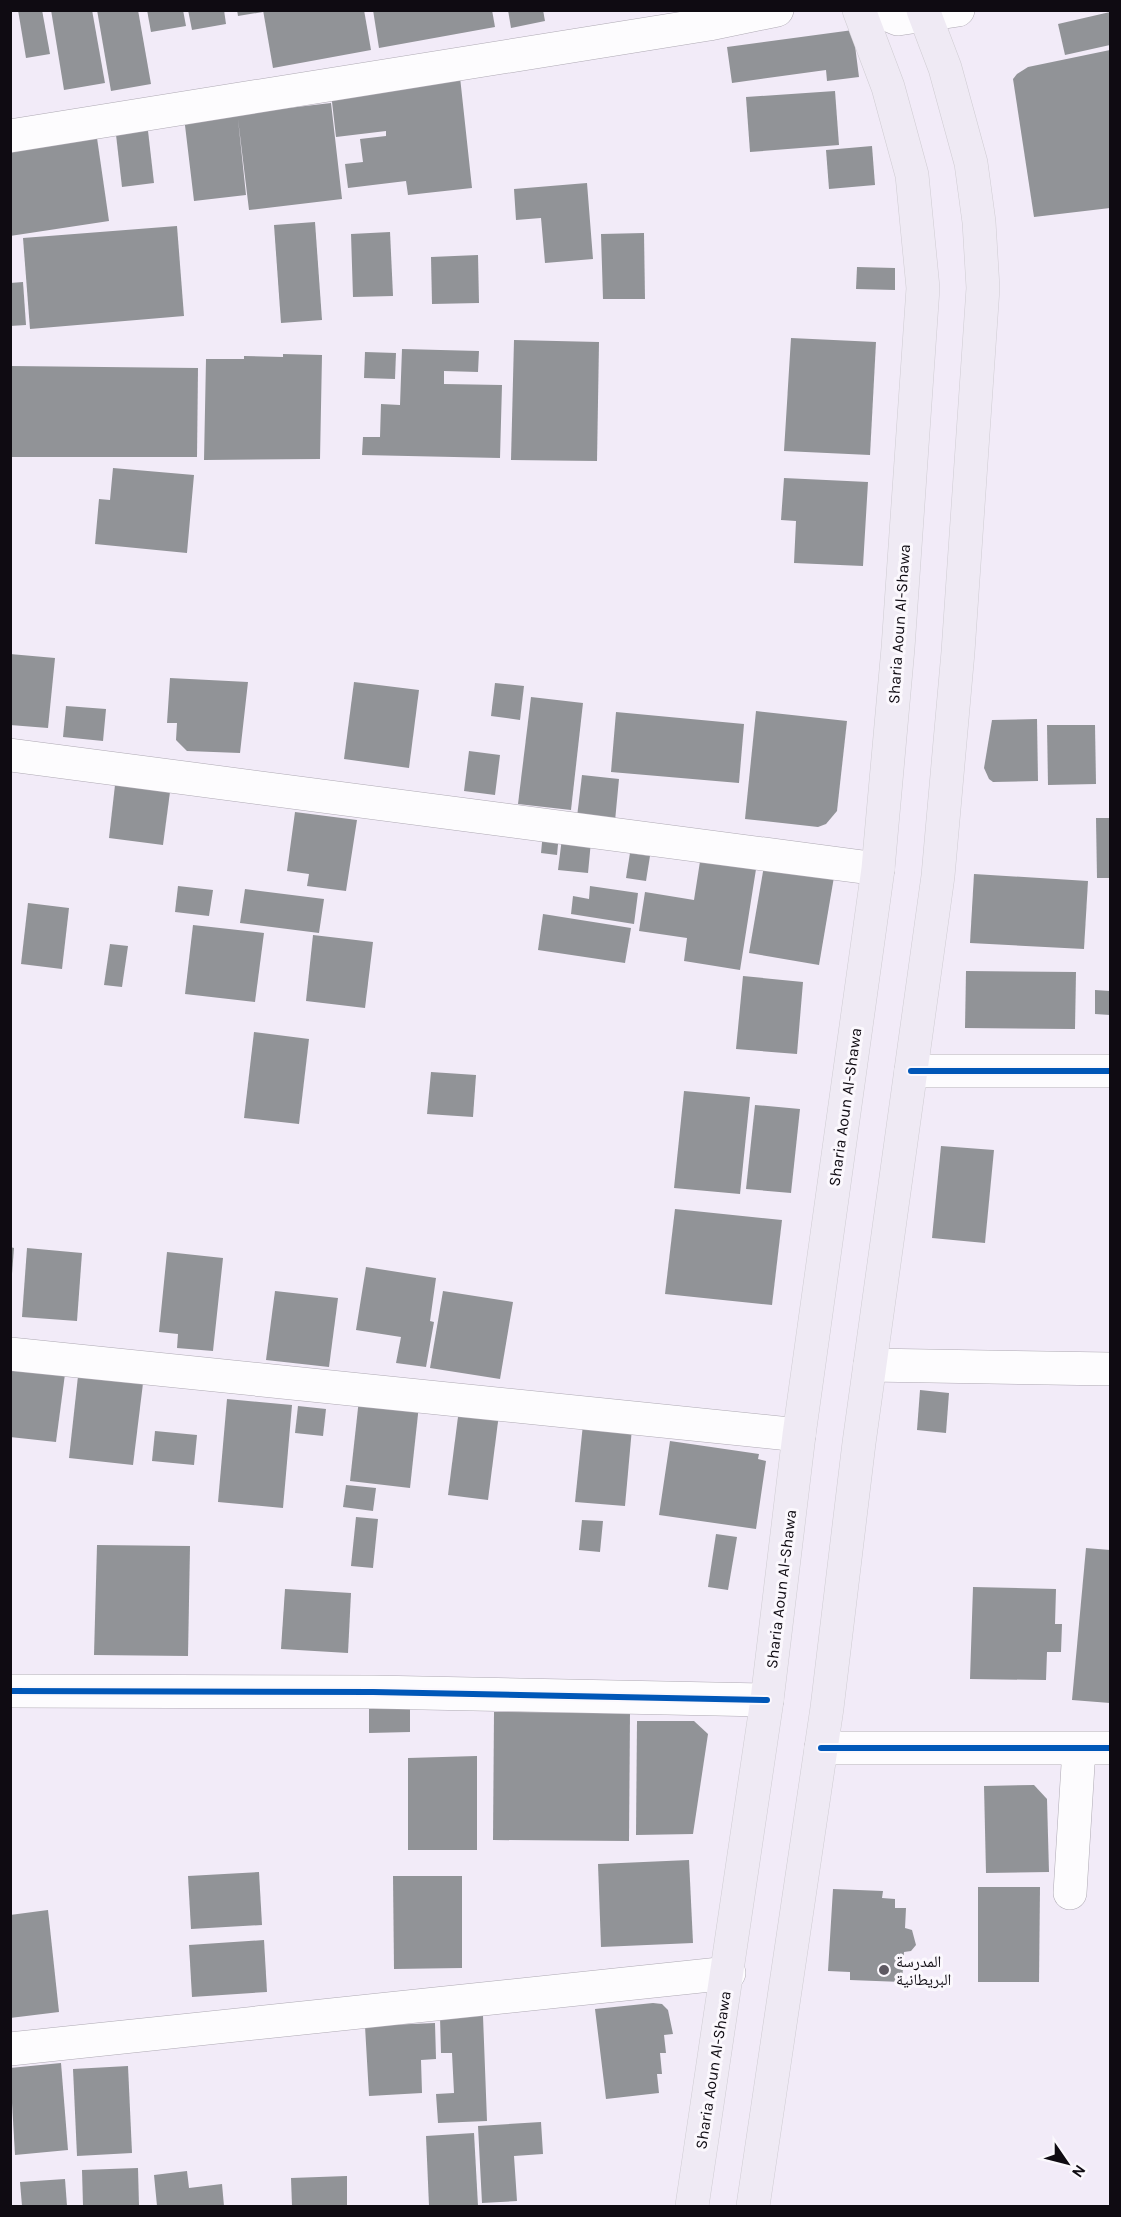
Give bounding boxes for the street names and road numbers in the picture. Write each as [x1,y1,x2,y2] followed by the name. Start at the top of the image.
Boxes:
[884,543,914,705] street label: Sharia Aoun Al-Shawa
[824,1026,866,1188] street label: Sharia Aoun Al-Shawa
[762,1508,800,1670] street label: Sharia Aoun Al-Shawa
[691,1989,735,2151] street label: Sharia Aoun Al-Shawa

